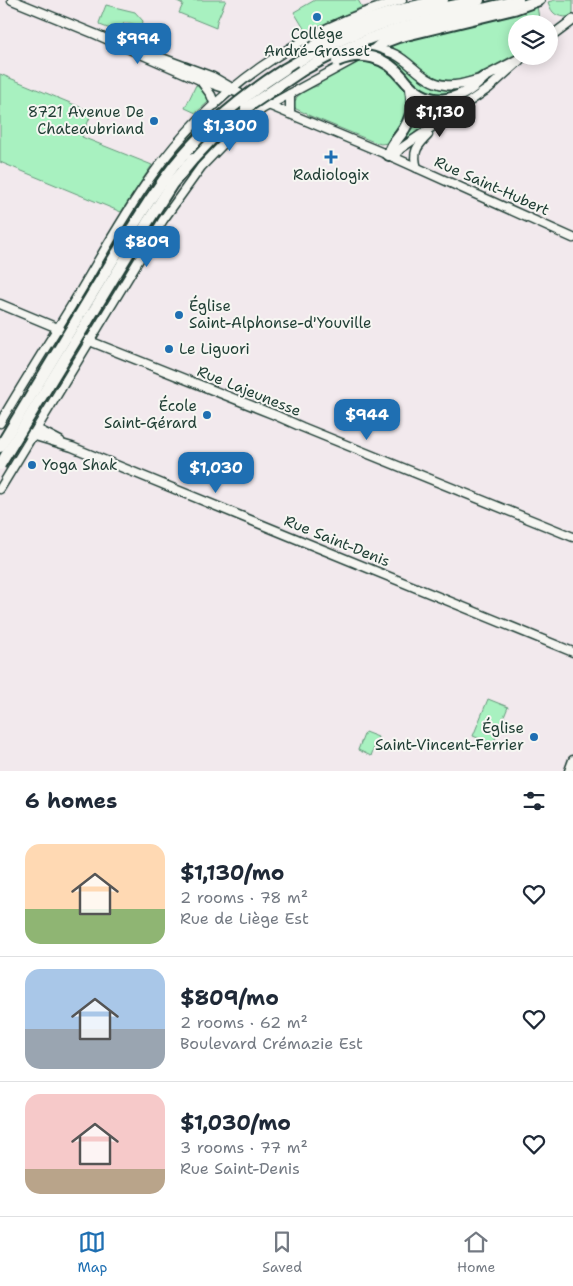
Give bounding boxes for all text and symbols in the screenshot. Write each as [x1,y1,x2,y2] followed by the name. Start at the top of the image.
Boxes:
[311,11,323,23] marker: Collège André-Grasset
[508,15,558,65] map controls
[508,15,558,65] button: layers
[108,22,168,65] pin: $994
[264,24,370,61] place label: Collège André-Grasset
[116,28,160,49] text: $994
[399,96,481,138] pin: $1,130
[415,101,465,122] text: $1,130
[28,102,144,139] place label: 8721 Avenue De Chateaubriand
[189,110,271,152] pin: $1,300
[148,115,160,127] marker: 8721 Avenue De Chateaubriand
[203,115,257,136] text: $1,300
[324,150,338,164] marker: Radiologix
[431,152,553,220] street label: Rue Saint-Hubert
[293,165,369,185] place label: Radiologix
[117,226,177,268] pin: $809
[125,231,169,252] text: $809
[189,295,372,333] place label: Église Saint-Alphonse-d'Youville
[173,309,185,321] marker: Église Saint-Alphonse-d'Youville
[179,339,250,359] place label: Le Liguori
[163,343,175,355] marker: Le Liguori
[194,361,304,421] street label: Rue Lajeunesse
[104,395,197,433] place label: École Saint-Gérard
[337,398,397,441] pin: $944
[345,404,389,425] text: $944
[201,409,213,421] marker: École Saint-Gérard
[175,452,257,494] pin: $1,030
[42,455,118,475] place label: Yoga Shak
[189,457,243,478] text: $1,030
[26,459,38,471] marker: Yoga Shak
[281,511,393,571] street label: Rue Saint-Denis
[375,717,524,755] place label: Église Saint-Vincent-Ferrier
[528,731,540,743] marker: Église Saint-Vincent-Ferrier
[25,787,117,815] text: 6 homes
[520,787,548,815] icon: filters
[180,859,284,887] text: $1,130/mo
[65,864,125,924] icon: home
[520,880,548,908] icon: heart
[180,887,308,908] text: 2 rooms · 78 m²
[180,908,309,929] text: Rue de Liège Est
[180,984,279,1012] text: $809/mo
[65,989,125,1049] icon: home
[520,1005,548,1033] icon: heart
[180,1012,308,1033] text: 2 rooms · 62 m²
[180,1033,363,1054] text: Boulevard Crémazie Est
[180,1109,291,1137] text: $1,030/mo
[65,1114,125,1174] icon: home
[520,1130,548,1158] icon: heart
[180,1137,308,1158] text: 3 rooms · 77 m²
[180,1158,300,1179] text: Rue Saint-Denis
[77,1228,107,1276] tab: Map
[262,1228,302,1276] tab: Saved
[457,1228,496,1276] tab: Home

